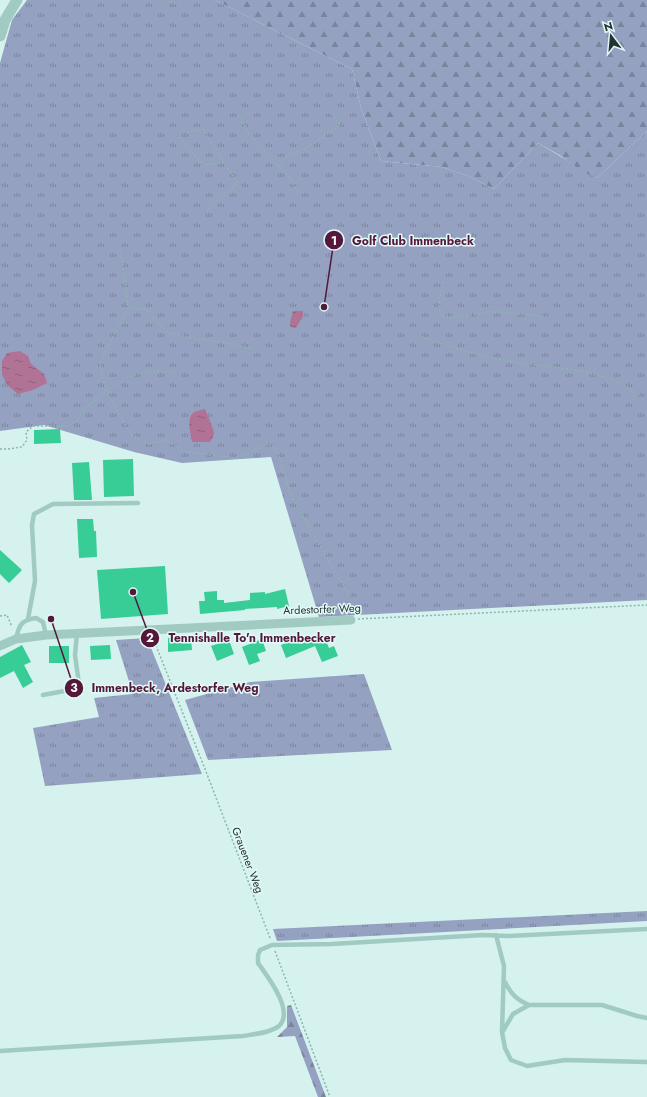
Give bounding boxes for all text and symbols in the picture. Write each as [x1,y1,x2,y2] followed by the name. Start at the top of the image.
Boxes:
[591,16,631,56] north arrow
[602,17,615,35] text: N
[324,228,482,252] callout: Golf Club Immenbeck
[331,232,337,250] text: 1
[352,232,474,250] text: Golf Club Immenbeck
[283,600,361,618] street label: Ardestorfer Weg
[140,626,343,650] callout: Tennishalle To'n Immenbecker
[146,629,154,647] text: 2
[168,629,336,647] text: Tennishalle To'n Immenbecker
[64,676,267,700] callout: Immenbeck, Ardestorfer Weg
[70,679,78,697] text: 3
[91,679,259,697] text: Immenbeck, Ardestorfer Weg
[228,825,268,895] street label: Grauener Weg

